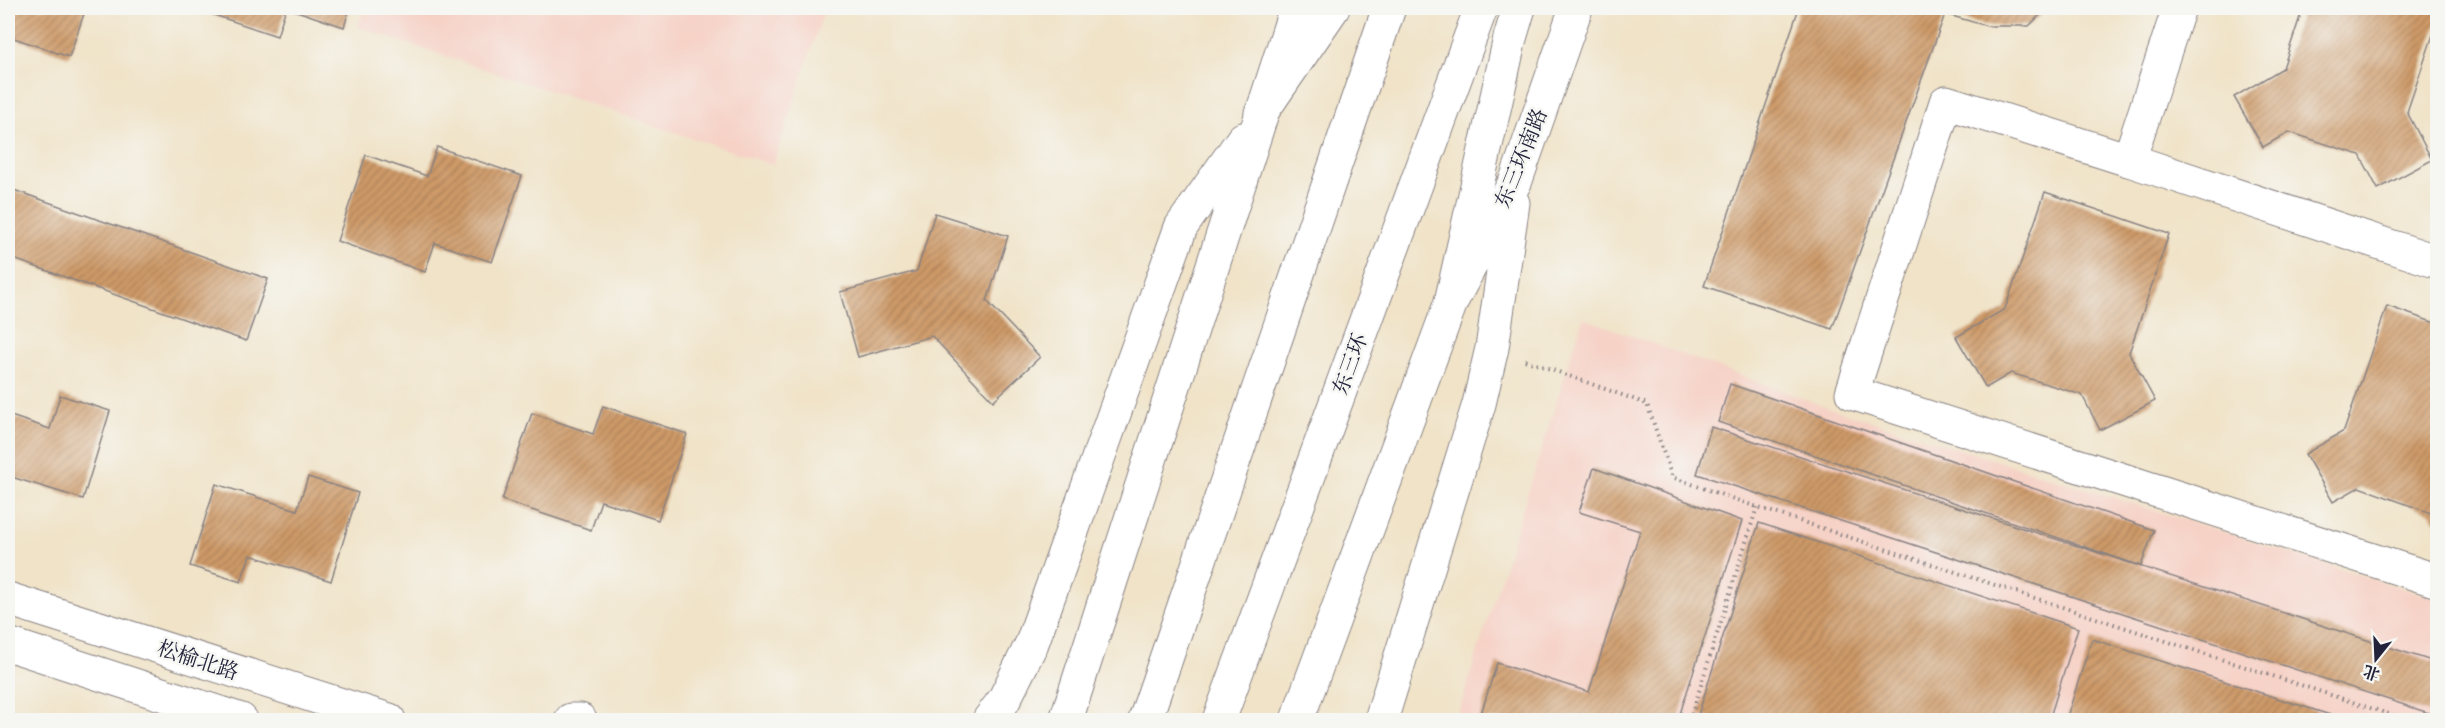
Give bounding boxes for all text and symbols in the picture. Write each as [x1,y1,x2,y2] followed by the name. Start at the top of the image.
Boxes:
[1491,105,1552,211] street label: 东三环南路
[1329,331,1372,398] street label: 东三环
[2346,629,2406,689] north arrow
[154,637,241,684] street label: 松榆北路
[2361,661,2382,683] text: 北

